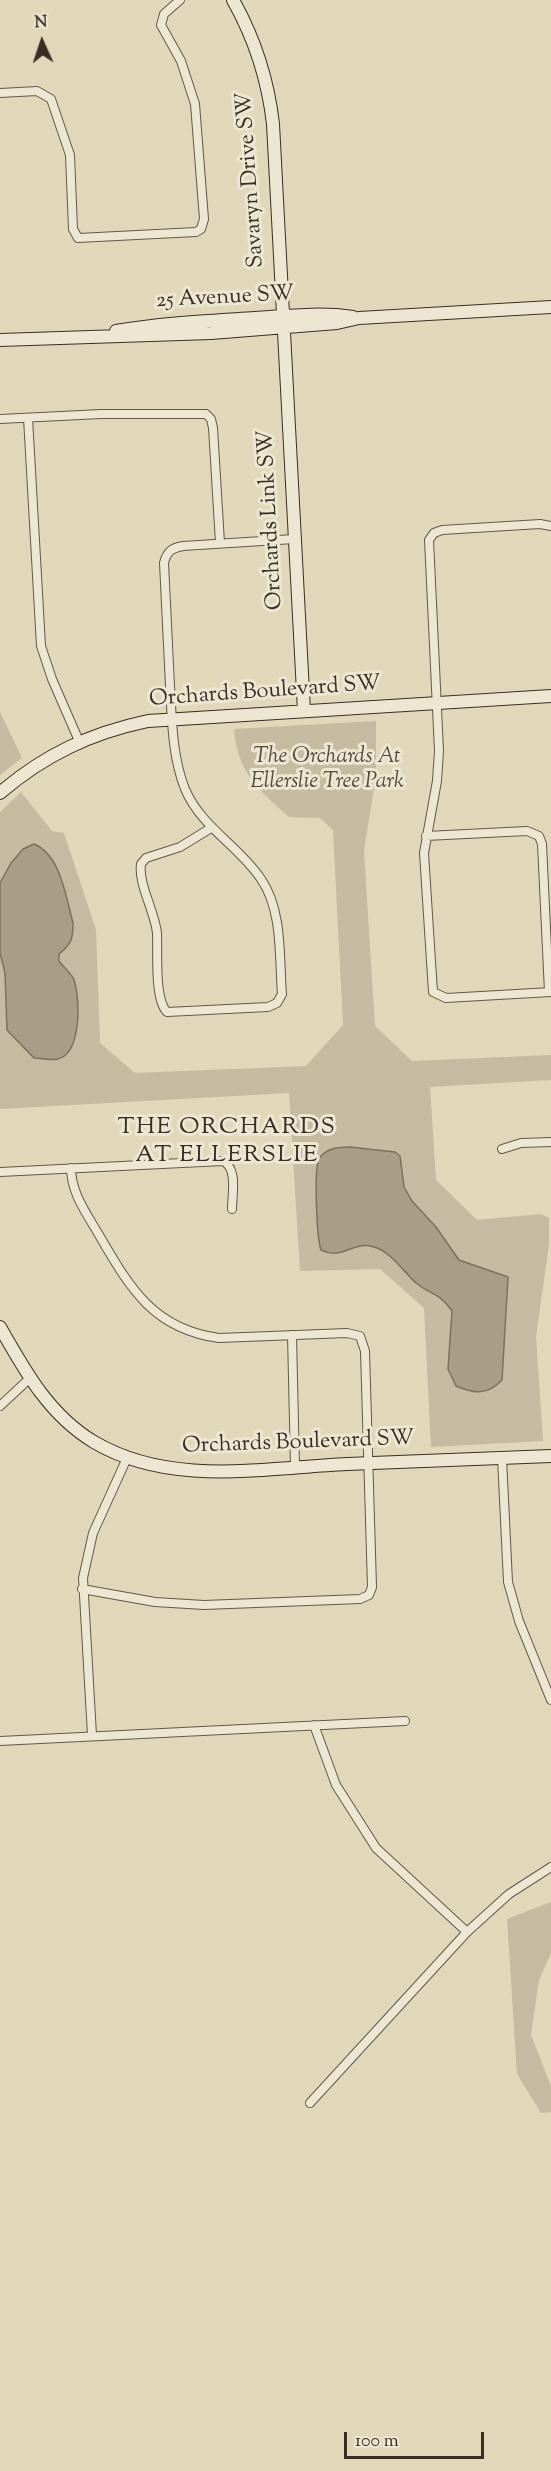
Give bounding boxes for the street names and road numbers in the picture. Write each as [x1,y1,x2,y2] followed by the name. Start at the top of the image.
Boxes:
[233,91,271,269] street label: Savaryn Drive SW
[155,282,295,316] street label: 25 Avenue SW
[254,429,290,611] street label: Orchards Link SW
[148,672,382,714] street label: Orchards Boulevard SW
[182,1427,414,1461] street label: Orchards Boulevard SW

